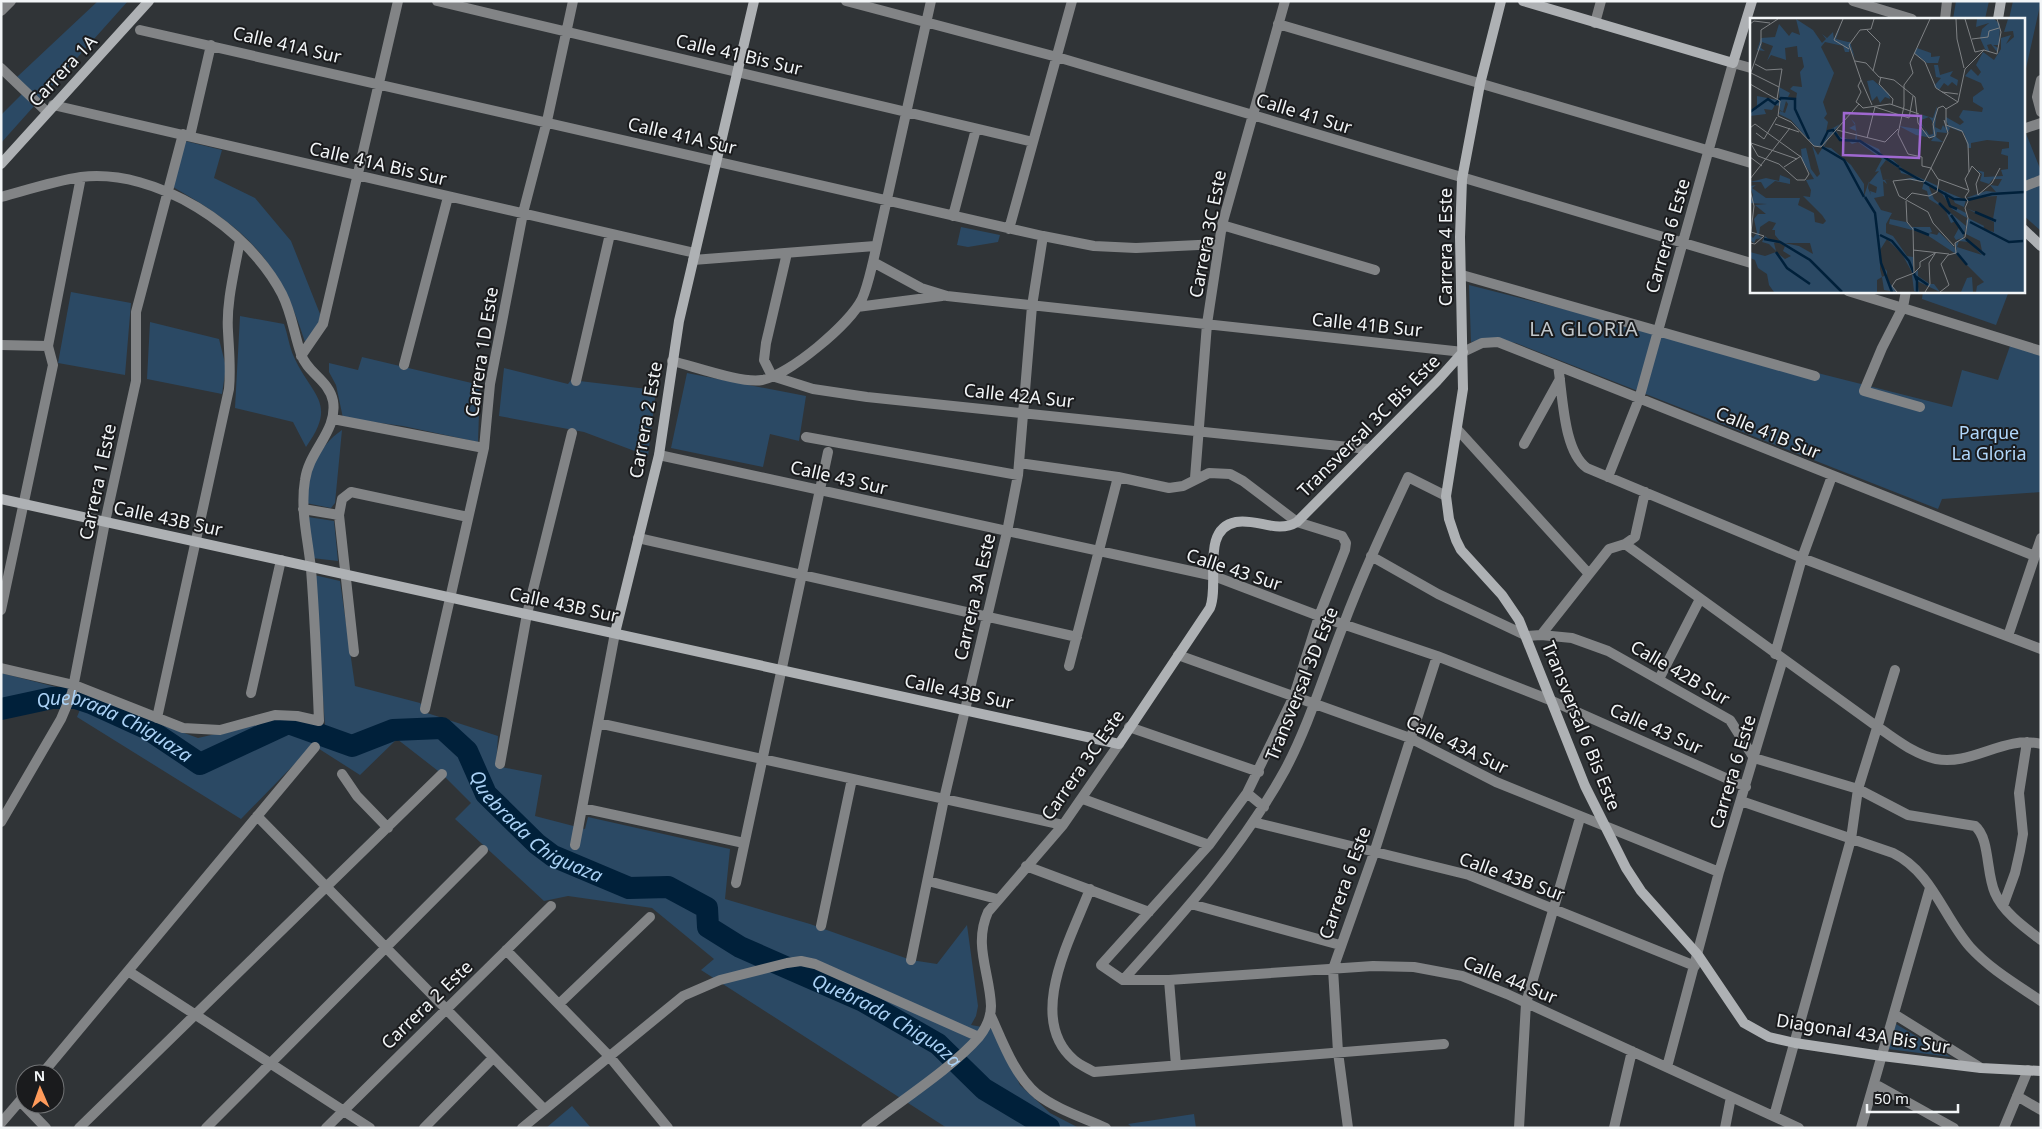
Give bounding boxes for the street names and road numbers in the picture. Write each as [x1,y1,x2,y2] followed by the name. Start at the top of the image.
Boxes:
[231,20,344,68] street label: Calle 41A Sur
[674,28,805,80] street label: Calle 41 Bis Sur
[23,29,102,111] street label: Carrera 1A
[1253,87,1356,139] street label: Calle 41 Sur
[626,111,739,159] street label: Calle 41A Sur
[307,136,450,191] street label: Calle 41A Bis Sur
[1183,168,1231,300] street label: Carrera 3C Este
[1639,176,1695,296] street label: Carrera 6 Este
[1433,188,1457,306] street label: Carrera 4 Este
[459,285,503,419] street label: Carrera 1D Este
[1311,306,1424,342] street label: Calle 41B Sur
[1292,349,1445,502] street label: Transversal 3C Bis Este
[623,360,667,480] street label: Carrera 2 Este
[963,377,1076,413] street label: Calle 42A Sur
[1712,400,1825,464] street label: Calle 41B Sur
[73,421,121,542] street label: Carrera 1 Este
[788,454,891,500] street label: Calle 43 Sur
[111,495,226,541] street label: Calle 43B Sur
[948,531,1000,663] street label: Carrera 3A Este
[1183,542,1286,596] street label: Calle 43 Sur
[507,581,622,627] street label: Calle 43B Sur
[1259,603,1343,764] street label: Transversal 3D Este
[1626,634,1735,711] street label: Calle 42B Sur
[1537,637,1627,814] street label: Transversal 6 Bis Este
[902,668,1017,714] street label: Calle 43B Sur
[1606,697,1707,759] street label: Calle 43 Sur
[1035,704,1129,824] street label: Carrera 3C Este
[1402,709,1513,779] street label: Calle 43A Sur
[1703,712,1761,832] street label: Carrera 6 Este
[1313,823,1376,942] street label: Carrera 6 Este
[1456,846,1569,907] street label: Calle 43B Sur
[1460,949,1561,1009] street label: Calle 44 Sur
[375,955,477,1054] street label: Carrera 2 Este
[1775,1007,1952,1059] street label: Diagonal 43A Bis Sur

